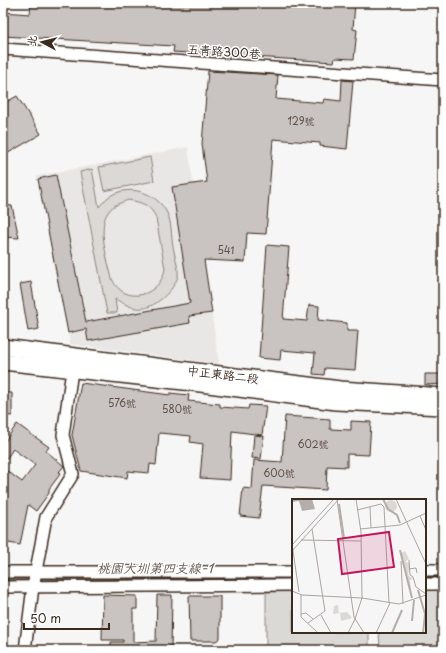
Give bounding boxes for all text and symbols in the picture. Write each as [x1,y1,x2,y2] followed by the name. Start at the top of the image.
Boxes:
[22,22,62,62] north arrow
[22,34,41,47] text: 北
[187,39,261,63] street label: 五青路300巷
[287,113,315,128] house number: 129號
[218,242,235,257] house number: 541
[186,361,260,387] street label: 中正東路二段
[108,395,136,410] house number: 576號
[162,401,192,416] house number: 580號
[297,436,329,451] house number: 602號
[263,465,295,480] house number: 600號
[292,499,426,633] inset map
[97,558,215,577] water label: 桃園大圳第四支線-1
[24,605,109,631] scale bar
[30,609,61,627] text: 50 m

